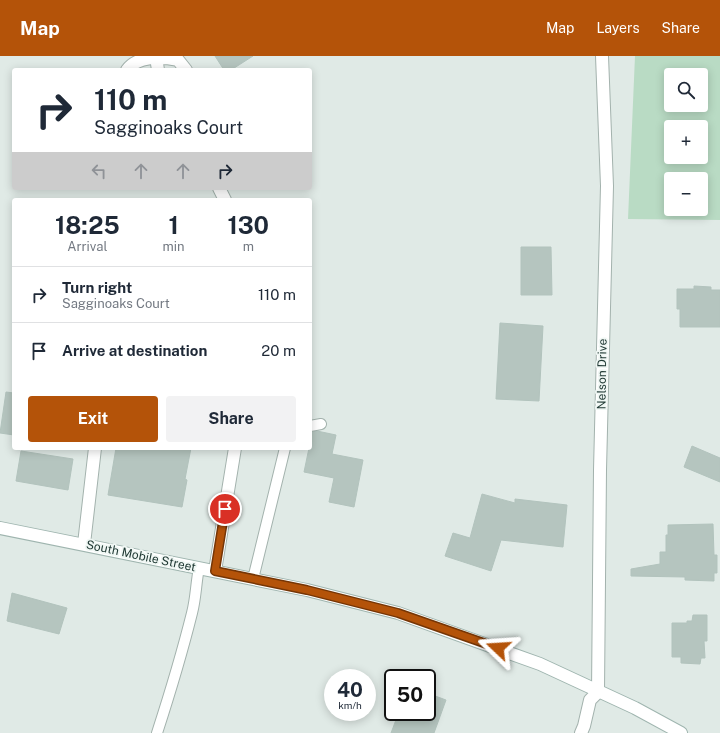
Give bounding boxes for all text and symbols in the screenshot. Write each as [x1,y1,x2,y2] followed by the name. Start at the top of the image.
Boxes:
[20,17,60,39] text: Map
[546,20,574,36] text: Map
[596,20,640,36] text: Layers
[662,20,700,36] text: Share
[664,68,708,216] map controls
[664,68,708,112] button: search
[94,83,167,116] text: 110 m
[28,84,80,136] icon: right
[94,117,243,138] text: Sagginoaks Court
[664,120,708,164] button: +
[88,160,110,182] icon: left
[130,160,152,182] icon: ahead
[172,160,194,182] icon: ahead
[214,160,236,182] icon: right
[664,172,708,216] button: −
[55,211,120,239] text: 18:25
[168,211,179,239] text: 1
[227,211,269,239] text: 130
[67,239,107,254] text: Arrival
[163,239,185,254] text: min
[243,239,254,254] text: m
[62,279,132,296] text: Turn right
[28,284,50,306] icon: right
[258,286,296,303] text: 110 m
[62,296,170,311] text: Sagginoaks Court
[594,338,610,409] street label: Nelson Drive
[28,340,50,362] icon: arrive
[62,342,207,359] text: Arrive at destination
[261,342,296,359] text: 20 m
[28,396,158,442] button: Exit
[166,396,296,442] button: Share
[208,492,242,526] pin
[214,498,236,520] icon: arrive
[85,538,197,575] street label: South Mobile Street
[477,627,519,669] position arrow
[384,669,436,721] speed limit sign: 50
[337,678,363,702] text: 40
[338,699,362,711] text: km/h

